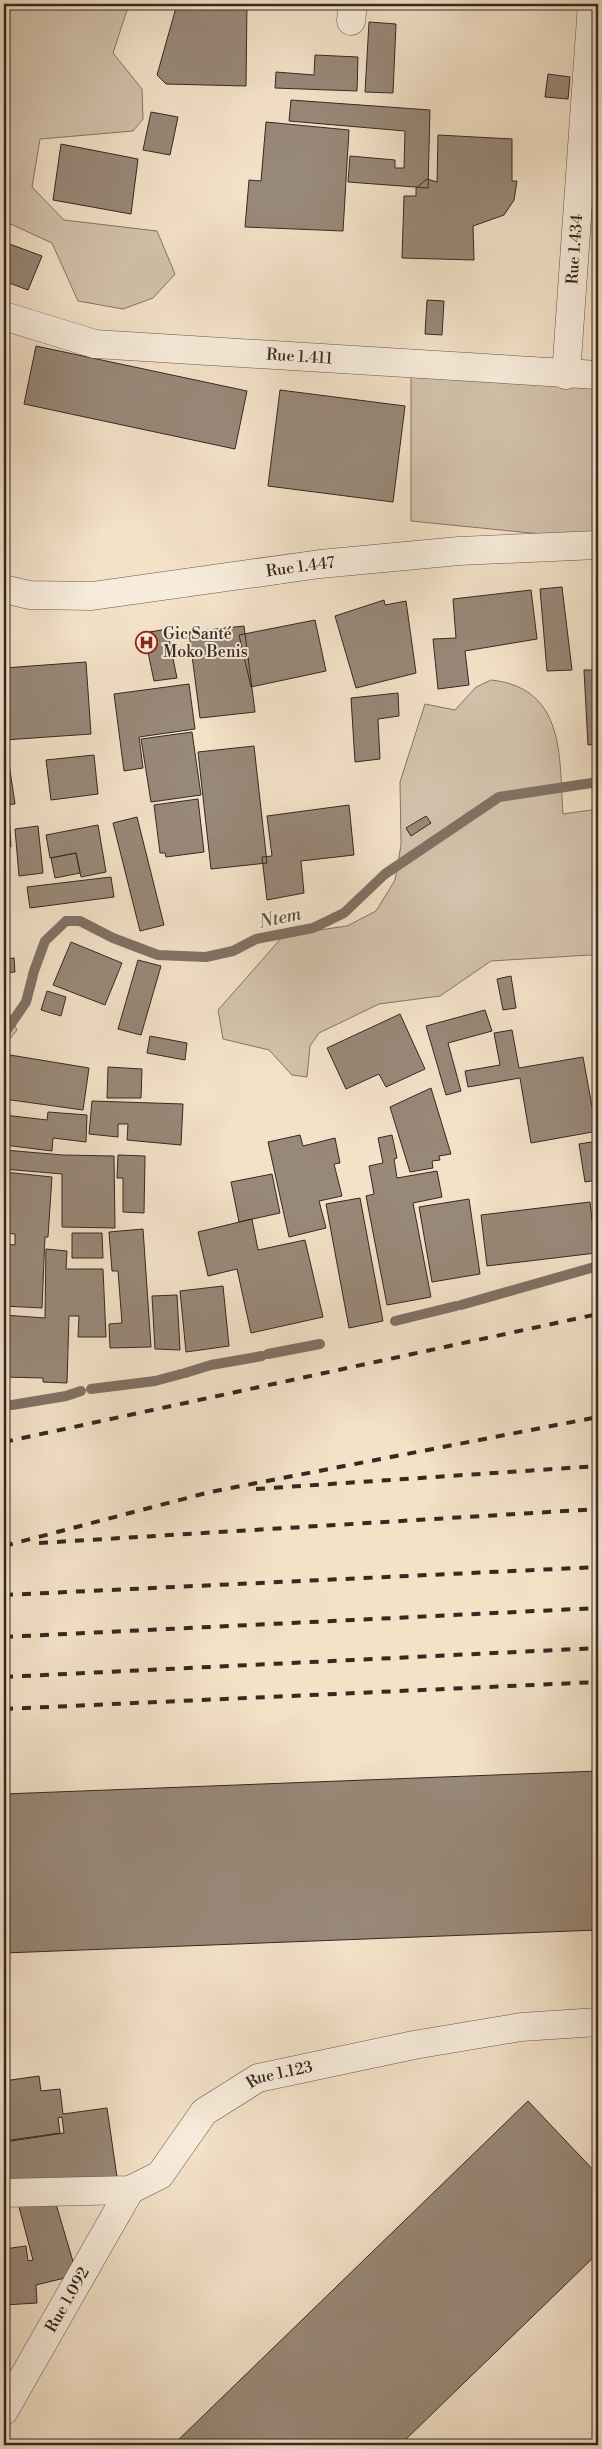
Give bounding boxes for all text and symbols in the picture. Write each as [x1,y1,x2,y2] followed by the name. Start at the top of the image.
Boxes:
[562,213,587,285] street label: Rue 1.434
[266,345,333,369] street label: Rue 1.411
[265,553,336,581] street label: Rue 1.447
[163,624,248,662] place label: Gic Santé Moko Benis
[135,631,159,655] hospital icon: Gic Santé Moko Benis
[256,902,304,934] water label: Ntem
[242,2057,315,2093] street label: Rue 1.123
[41,2264,94,2336] street label: Rue 1.092

